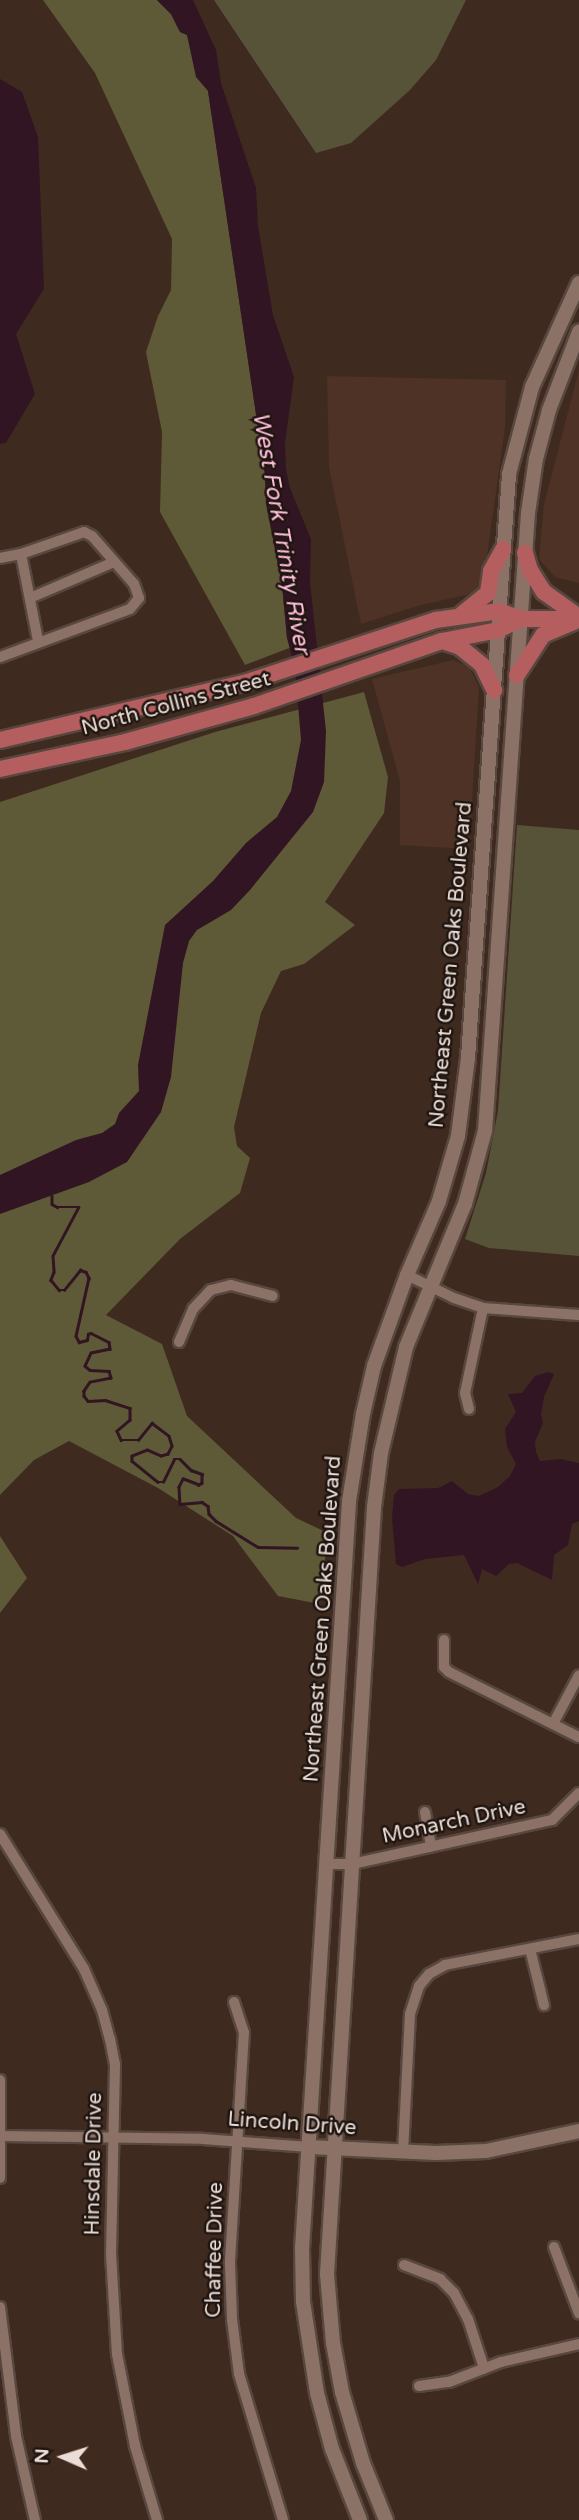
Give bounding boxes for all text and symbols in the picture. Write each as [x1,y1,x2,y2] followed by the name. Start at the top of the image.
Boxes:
[246,410,316,656] water label: West Fork Trinity River
[79,667,273,741] street label: North Collins Street
[424,801,478,1129] street label: Northeast Green Oaks Boulevard
[299,1455,347,1783] street label: Northeast Green Oaks Boulevard
[380,1794,528,1850] street label: Monarch Drive
[80,2092,108,2236] street label: Hinsdale Drive
[227,2107,357,2141] street label: Lincoln Drive
[201,2182,229,2318] street label: Chaffee Drive
[28,2422,98,2492] north arrow
[31,2448,53,2464] text: N

